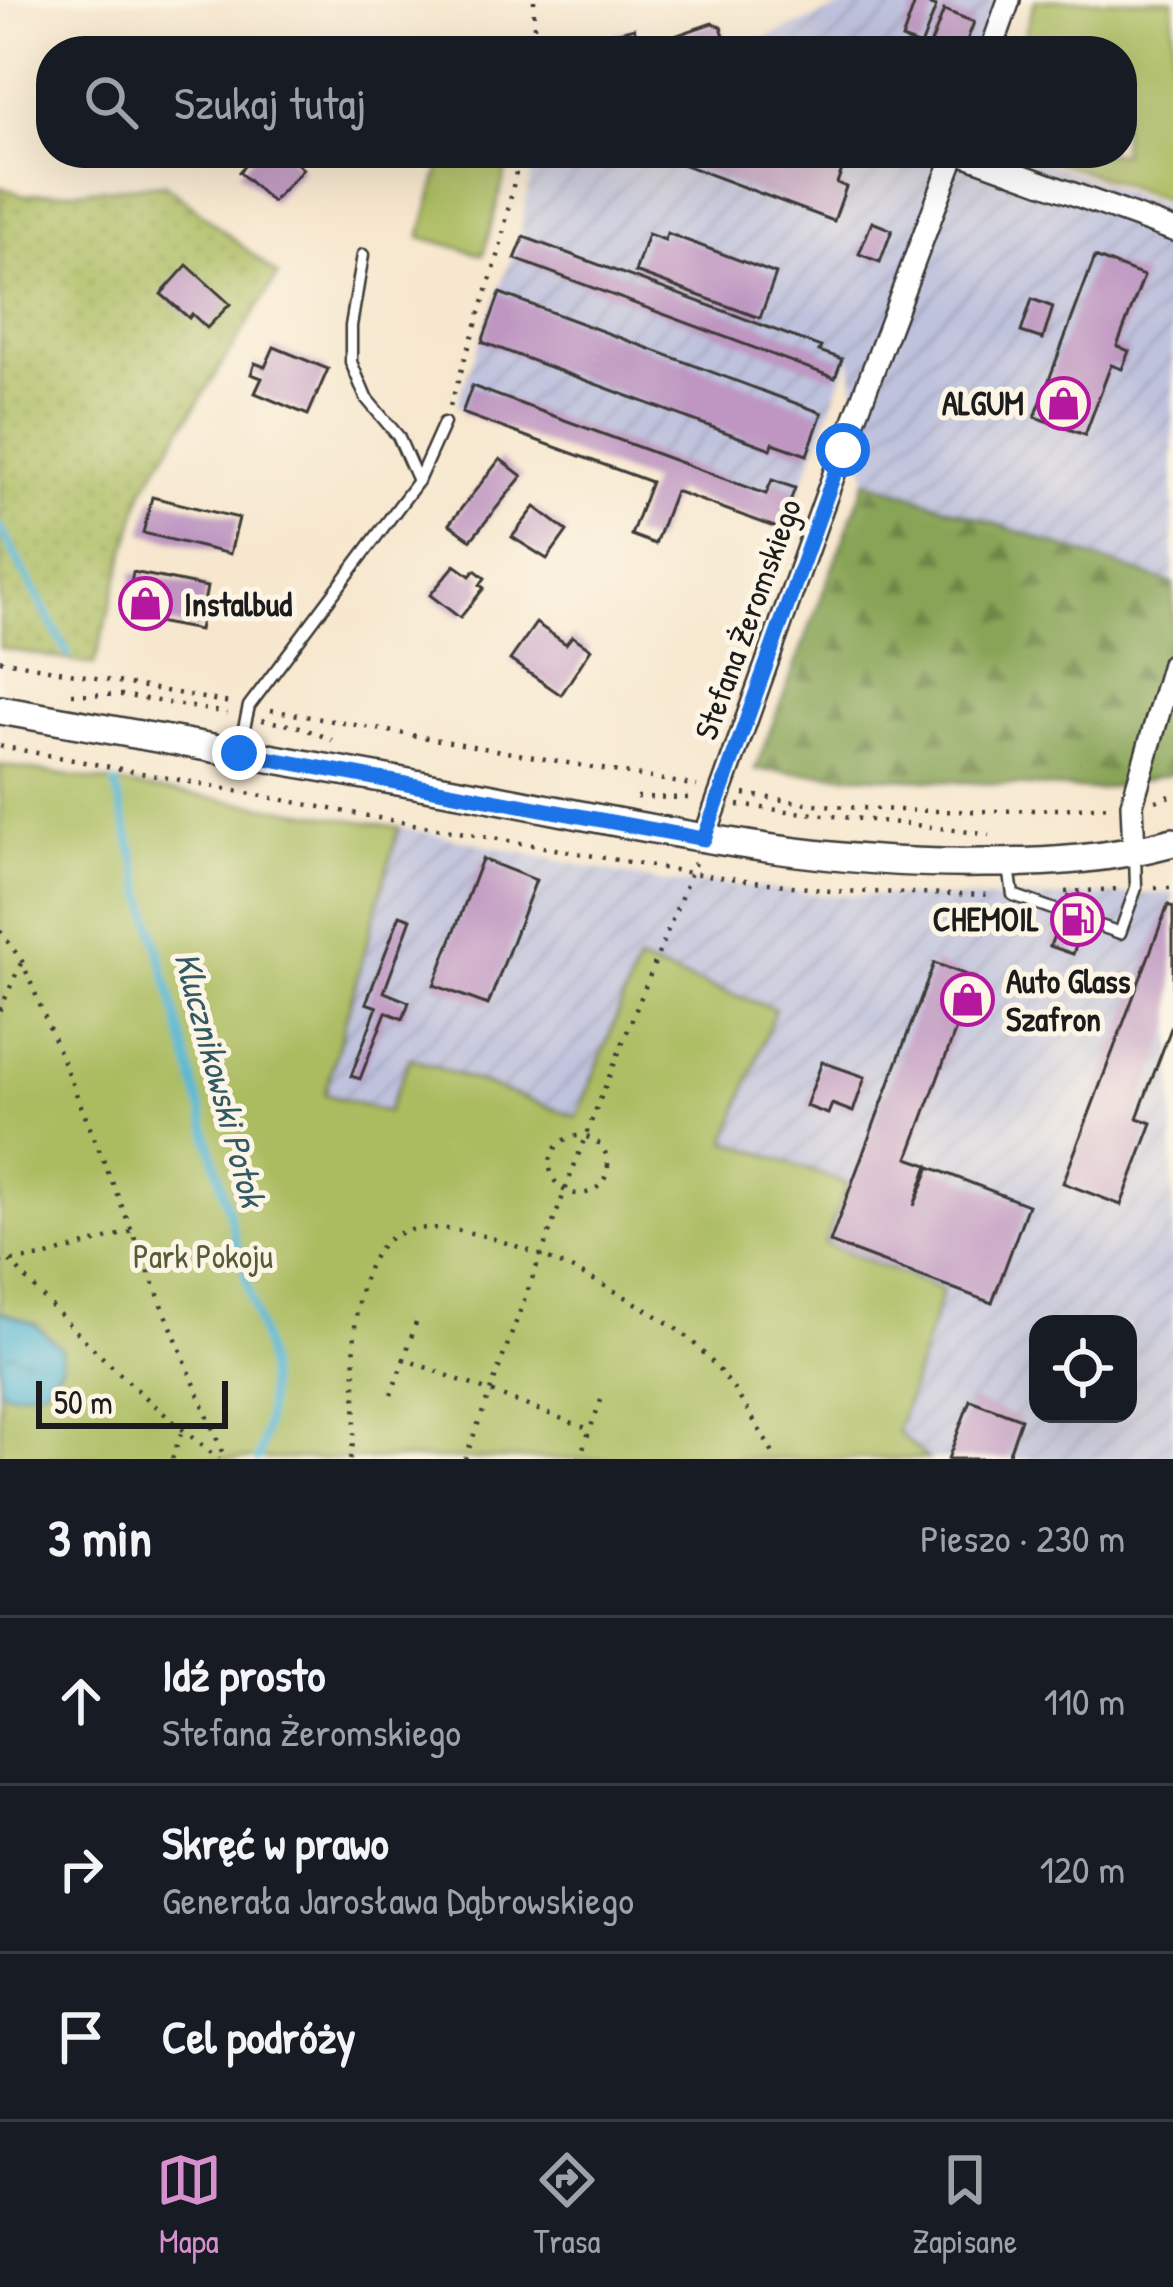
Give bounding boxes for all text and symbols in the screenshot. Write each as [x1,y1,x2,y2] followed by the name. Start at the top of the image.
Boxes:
[36,36,1137,168] search box
[78,69,144,135] icon: search
[174,72,366,133] text: Szukaj tutaj
[1035,375,1091,431] shop icon: ALGUM
[942,381,1024,425] place label: ALGUM
[816,423,870,477] route start
[683,493,812,746] street label: Stefana Żeromskiego
[117,576,173,632] shop icon: Instalbud
[184,582,292,626] place label: Instalbud
[212,726,266,780] route end
[1050,891,1106,947] fuel station icon: CHEMOIL
[933,897,1039,941] place label: CHEMOIL
[164,946,279,1215] water label: Klucznikowski Potok
[1006,959,1131,1041] place label: Auto Glass Szafron
[939,972,995,1028] shop icon: Auto Glass Szafron
[133,1234,273,1278] park label: Park Pokoju
[1029,1315,1137,1423] map controls
[1029,1315,1137,1423] button: locate
[36,1375,228,1428] scale bar
[54,1380,113,1424] text: 50 m
[48,1503,152,1572] text: 3 min
[920,1511,1125,1564] text: Pieszo · 230 m
[162,1644,325,1705] text: Idź prosto
[48,1668,114,1734] icon: ahead
[1044,1674,1125,1727] text: 110 m
[162,1705,461,1758] text: Stefana Żeromskiego
[162,1812,389,1873] text: Skręć w prawo
[48,1836,114,1902] icon: right
[1040,1842,1125,1895] text: 120 m
[162,1873,634,1926] text: Generała Jarosława Dąbrowskiego
[48,2004,114,2070] icon: arrive
[162,2006,356,2067] text: Cel podróży
[156,2147,222,2263] tab: Mapa
[534,2147,600,2263] tab: Trasa
[912,2147,1017,2263] tab: Zapisane

